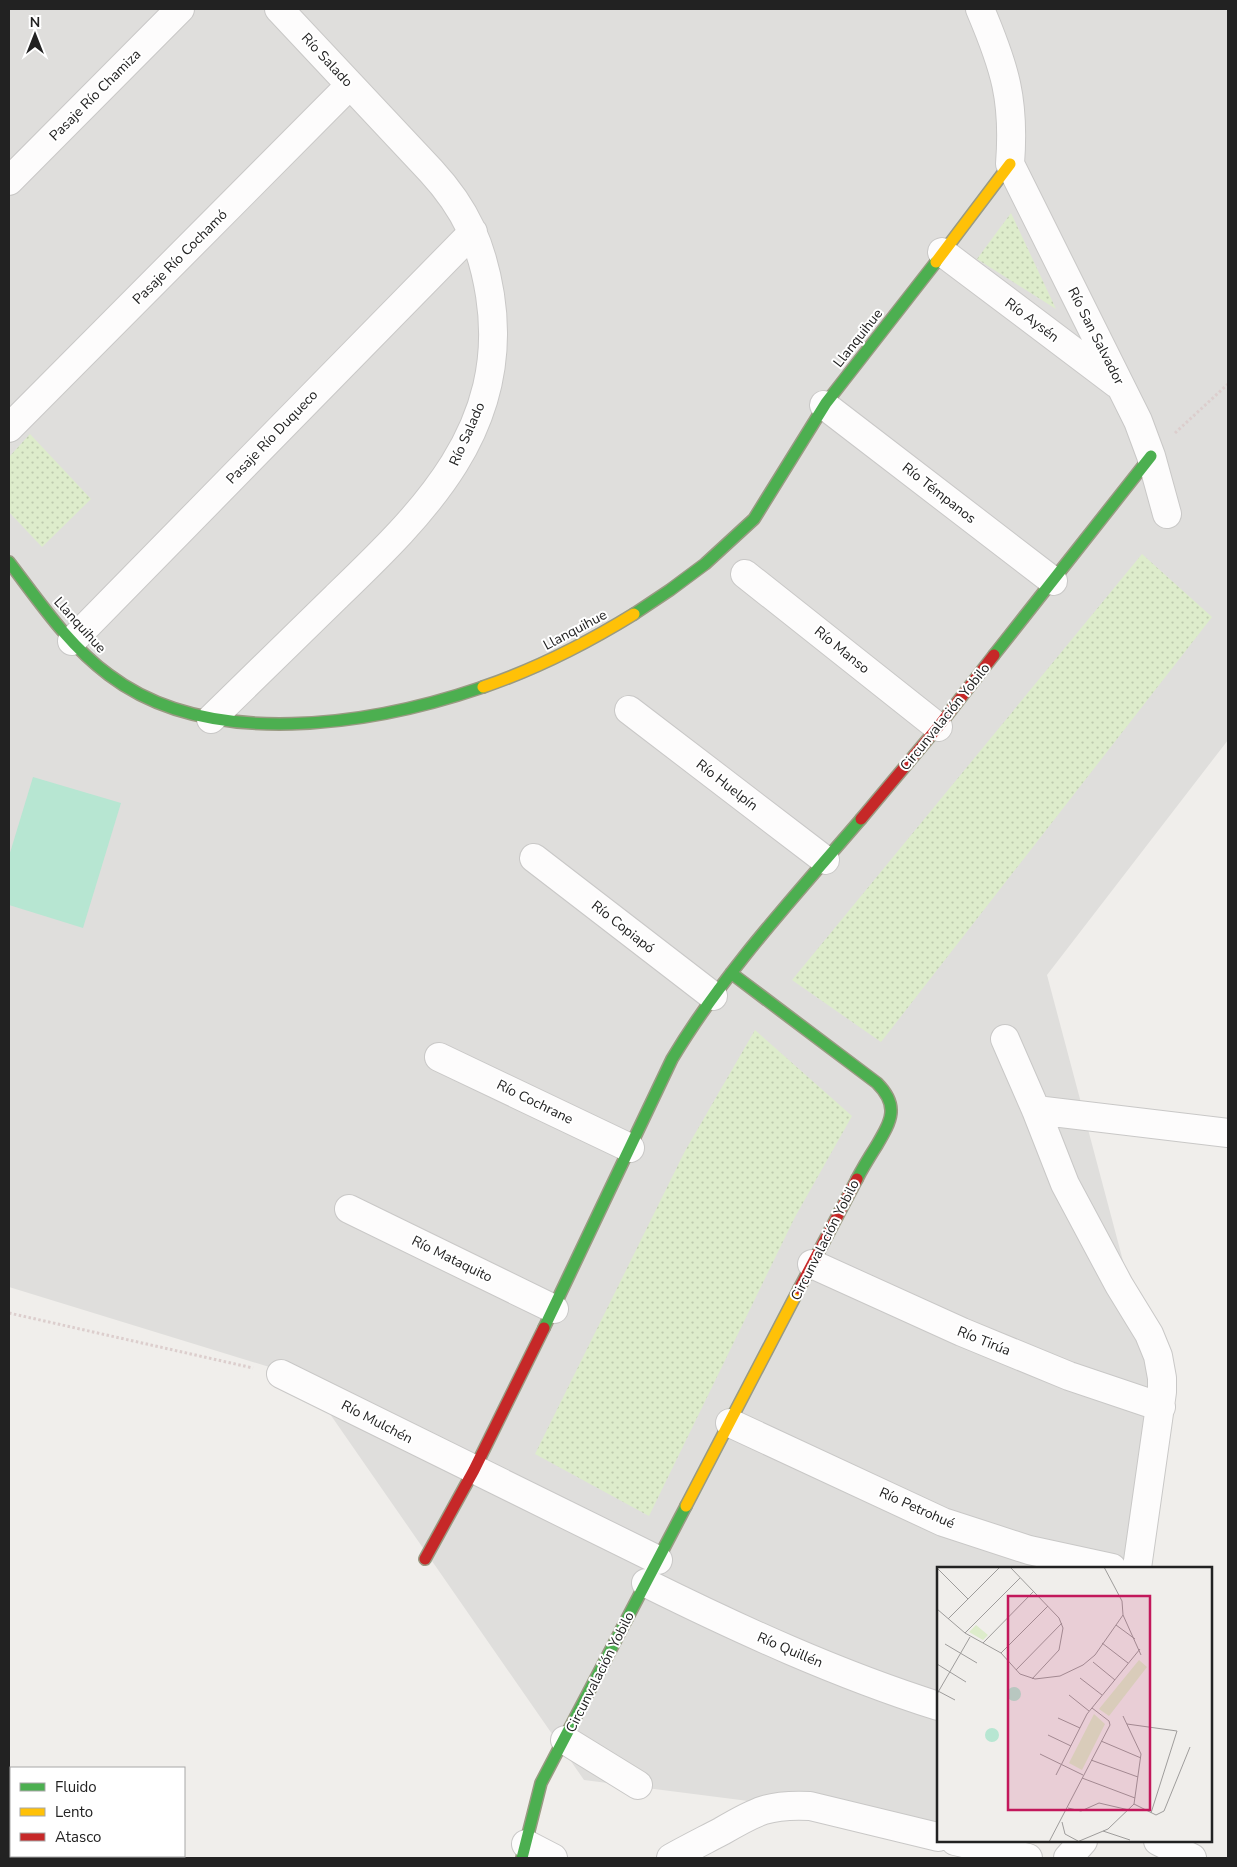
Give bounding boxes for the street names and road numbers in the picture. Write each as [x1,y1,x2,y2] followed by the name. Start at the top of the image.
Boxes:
[297,29,357,91] street label: Río Salado
[45,45,145,145] street label: Pasaje Río Chamiza
[128,205,232,309] street label: Pasaje Río Cochamó
[1063,284,1129,388] street label: Río San Salvador
[1001,293,1063,347] street label: Río Aysén
[829,305,887,371] street label: Llanquihue
[222,386,322,488] street label: Pasaje Río Duqueco
[445,399,489,469] street label: Río Salado
[898,458,980,528] street label: Río Témpanos
[50,593,110,657] street label: Llanquihue
[540,605,610,655] street label: Llanquihue
[810,622,874,678] street label: Río Manso
[896,659,994,775] street label: Circunvalación Yobilo
[692,755,762,815] street label: Río Huelpín
[587,896,659,958] street label: Río Copiapó
[494,1075,576,1129] street label: Río Cochrane
[786,1176,864,1304] street label: Circunvalación Yobilo
[408,1231,496,1287] street label: Río Mataquito
[954,1322,1014,1360] street label: Río Tirúa
[338,1396,416,1448] street label: Río Mulchén
[876,1483,958,1533] street label: Río Petrohué
[561,1608,639,1736] street label: Circunvalación Yobilo
[754,1628,826,1672] street label: Río Quillén

